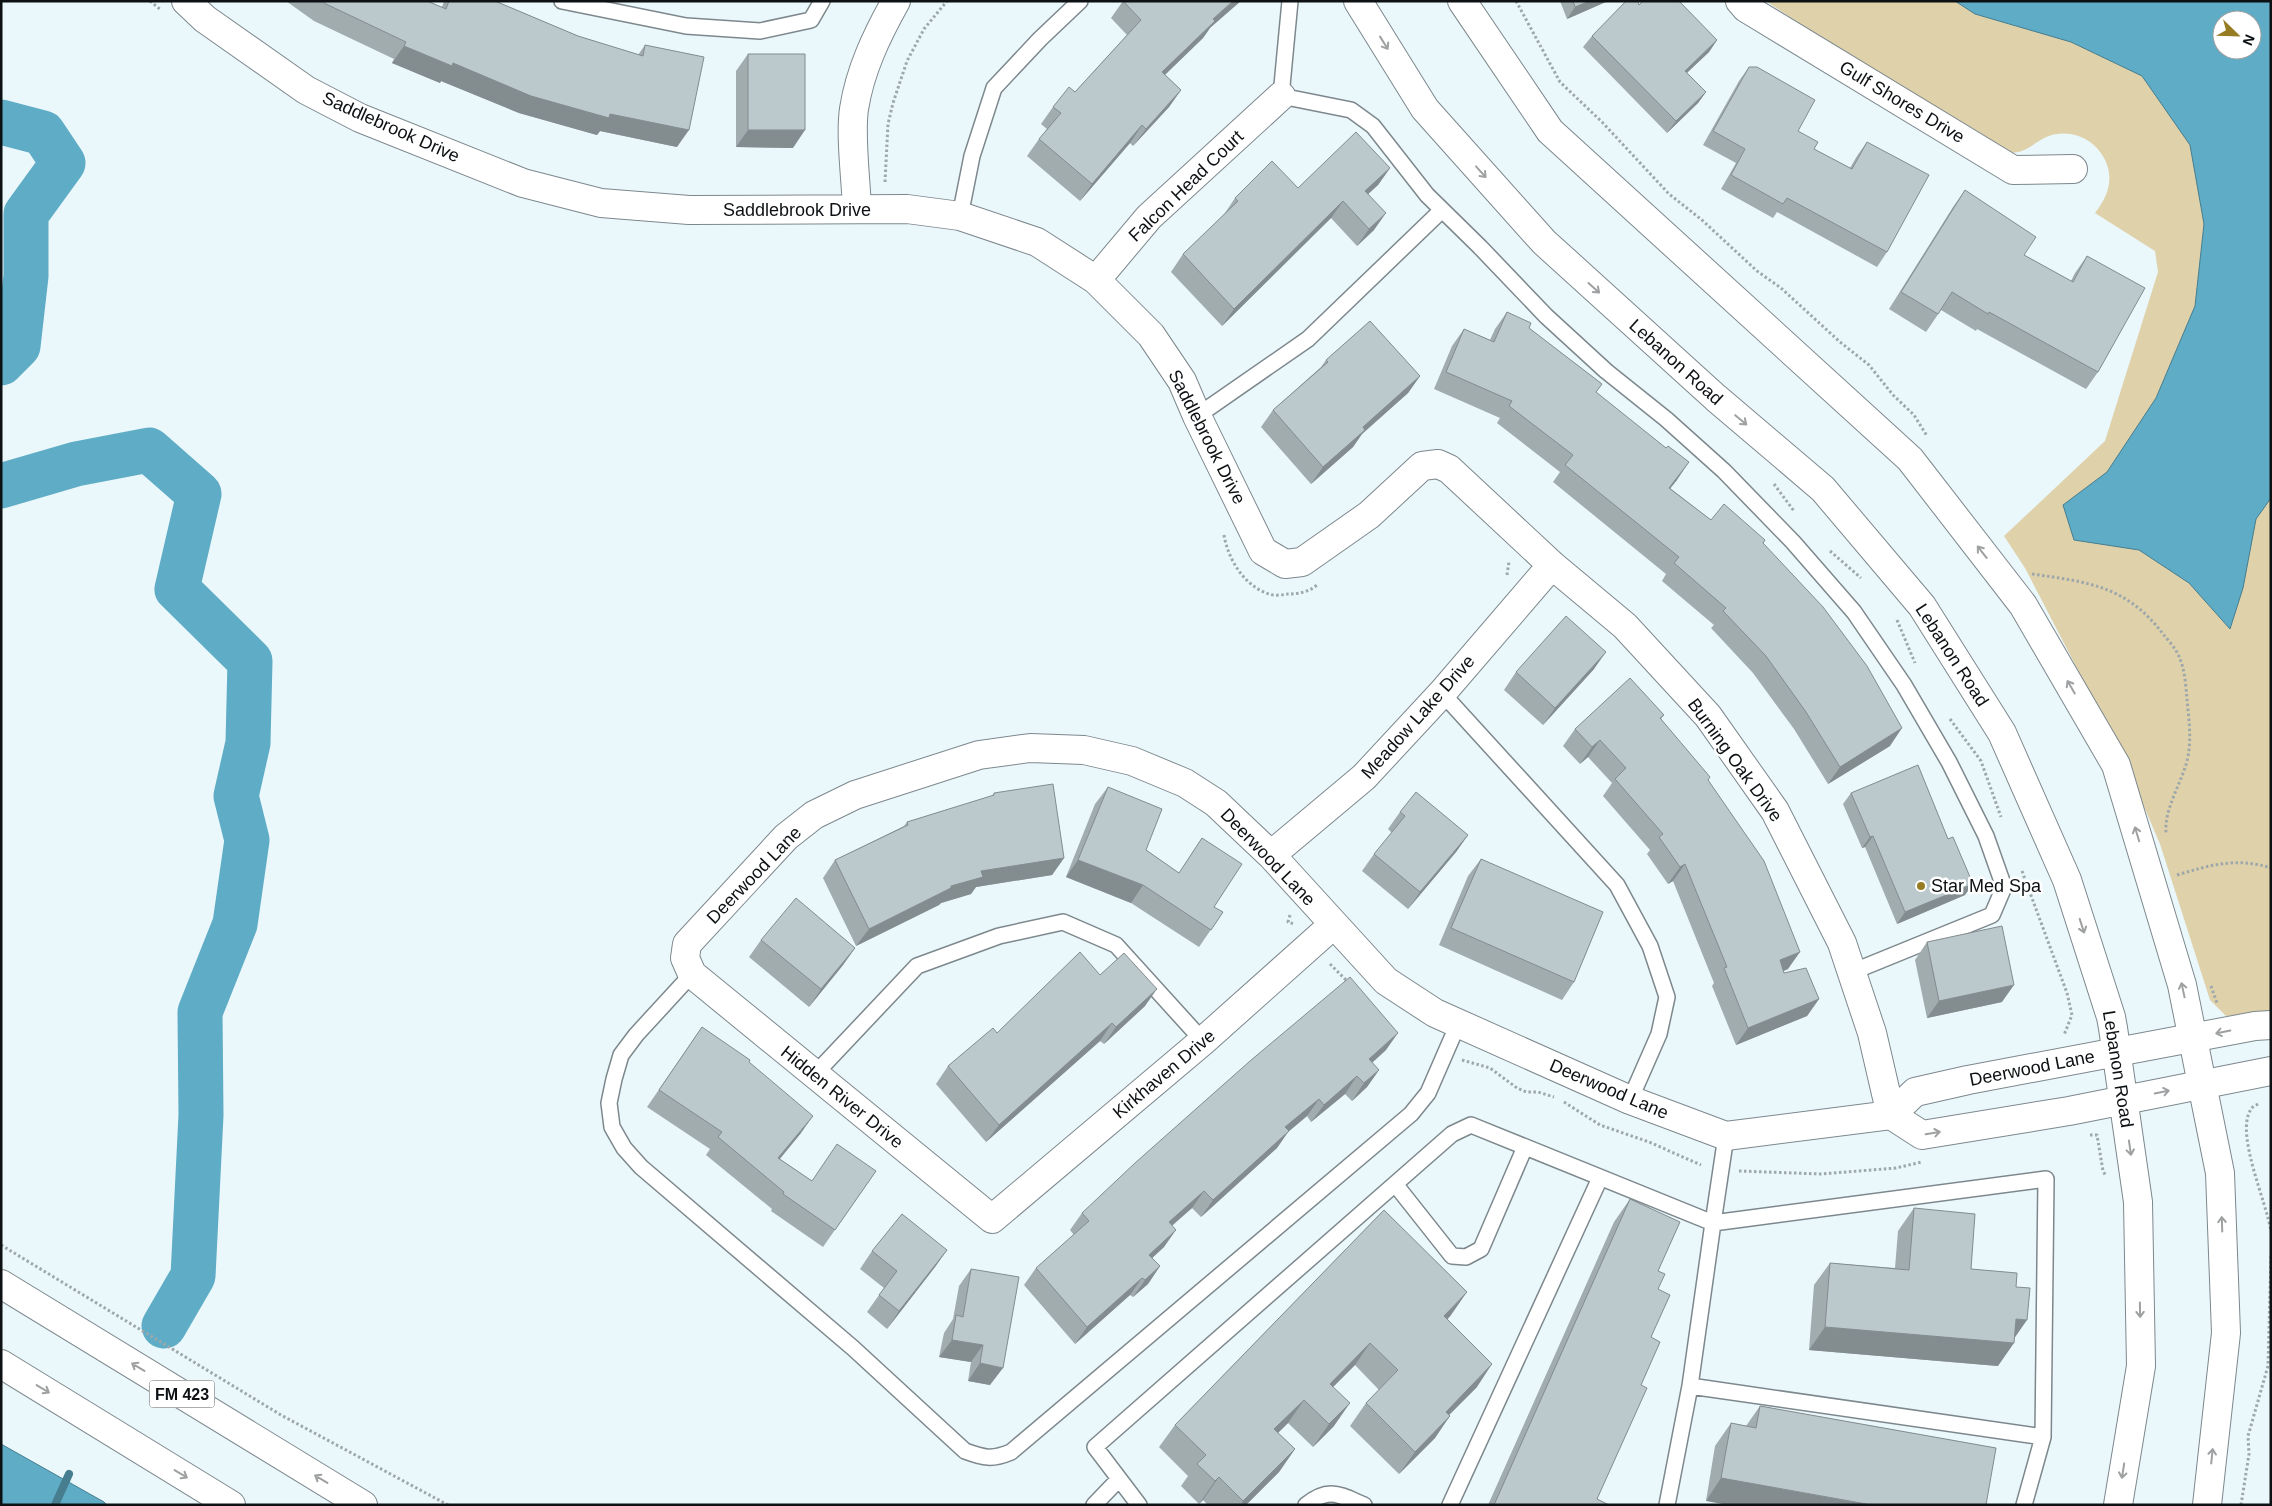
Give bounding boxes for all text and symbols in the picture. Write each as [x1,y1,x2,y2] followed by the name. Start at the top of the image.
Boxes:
[2212,10,2262,60] north arrow
[2240,32,2258,48] text: N
[1379,35,1389,49] one-way arrow
[1836,57,1968,147] street label: Gulf Shores Drive
[319,88,463,166] street label: Saddlebrook Drive
[1125,126,1247,246] street label: Falcon Head Court
[1475,165,1487,178] one-way arrow
[723,200,871,220] street label: Saddlebrook Drive
[1588,282,1601,294] one-way arrow
[1625,315,1727,409] street label: Lebanon Road
[1164,366,1250,508] street label: Saddlebrook Drive
[1735,414,1748,426] one-way arrow
[1976,546,1987,559] one-way arrow
[1911,600,1993,710] street label: Lebanon Road
[1357,651,1479,783] street label: Meadow Lake Drive
[2065,681,2075,695] one-way arrow
[1684,695,1786,825] street label: Burning Oak Drive
[1217,804,1319,910] street label: Deerwood Lane
[703,822,805,928] street label: Deerwood Lane
[2131,827,2141,843] one-way arrow
[1931,876,2042,896] place label: Star Med Spa
[1915,880,1927,892] marker: Star Med Spa
[2077,918,2087,934] one-way arrow
[2177,983,2187,999] one-way arrow
[2099,1009,2137,1129] street label: Lebanon Road
[1109,1026,1219,1122] street label: Kirkhaven Drive
[2215,1028,2231,1038] one-way arrow
[777,1042,907,1152] street label: Hidden River Drive
[1968,1046,2096,1090] street label: Deerwood Lane
[1547,1055,1671,1123] street label: Deerwood Lane
[2154,1087,2170,1097] one-way arrow
[1925,1128,1941,1138] one-way arrow
[2125,1140,2135,1156] one-way arrow
[2217,1217,2227,1233] one-way arrow
[2135,1302,2145,1318] one-way arrow
[131,1362,145,1372] one-way arrow
[150,1380,214,1408] road number: FM 423
[35,1385,49,1395] one-way arrow
[2207,1449,2217,1465] one-way arrow
[2118,1463,2128,1479] one-way arrow
[174,1470,188,1480] one-way arrow
[315,1474,329,1484] one-way arrow

